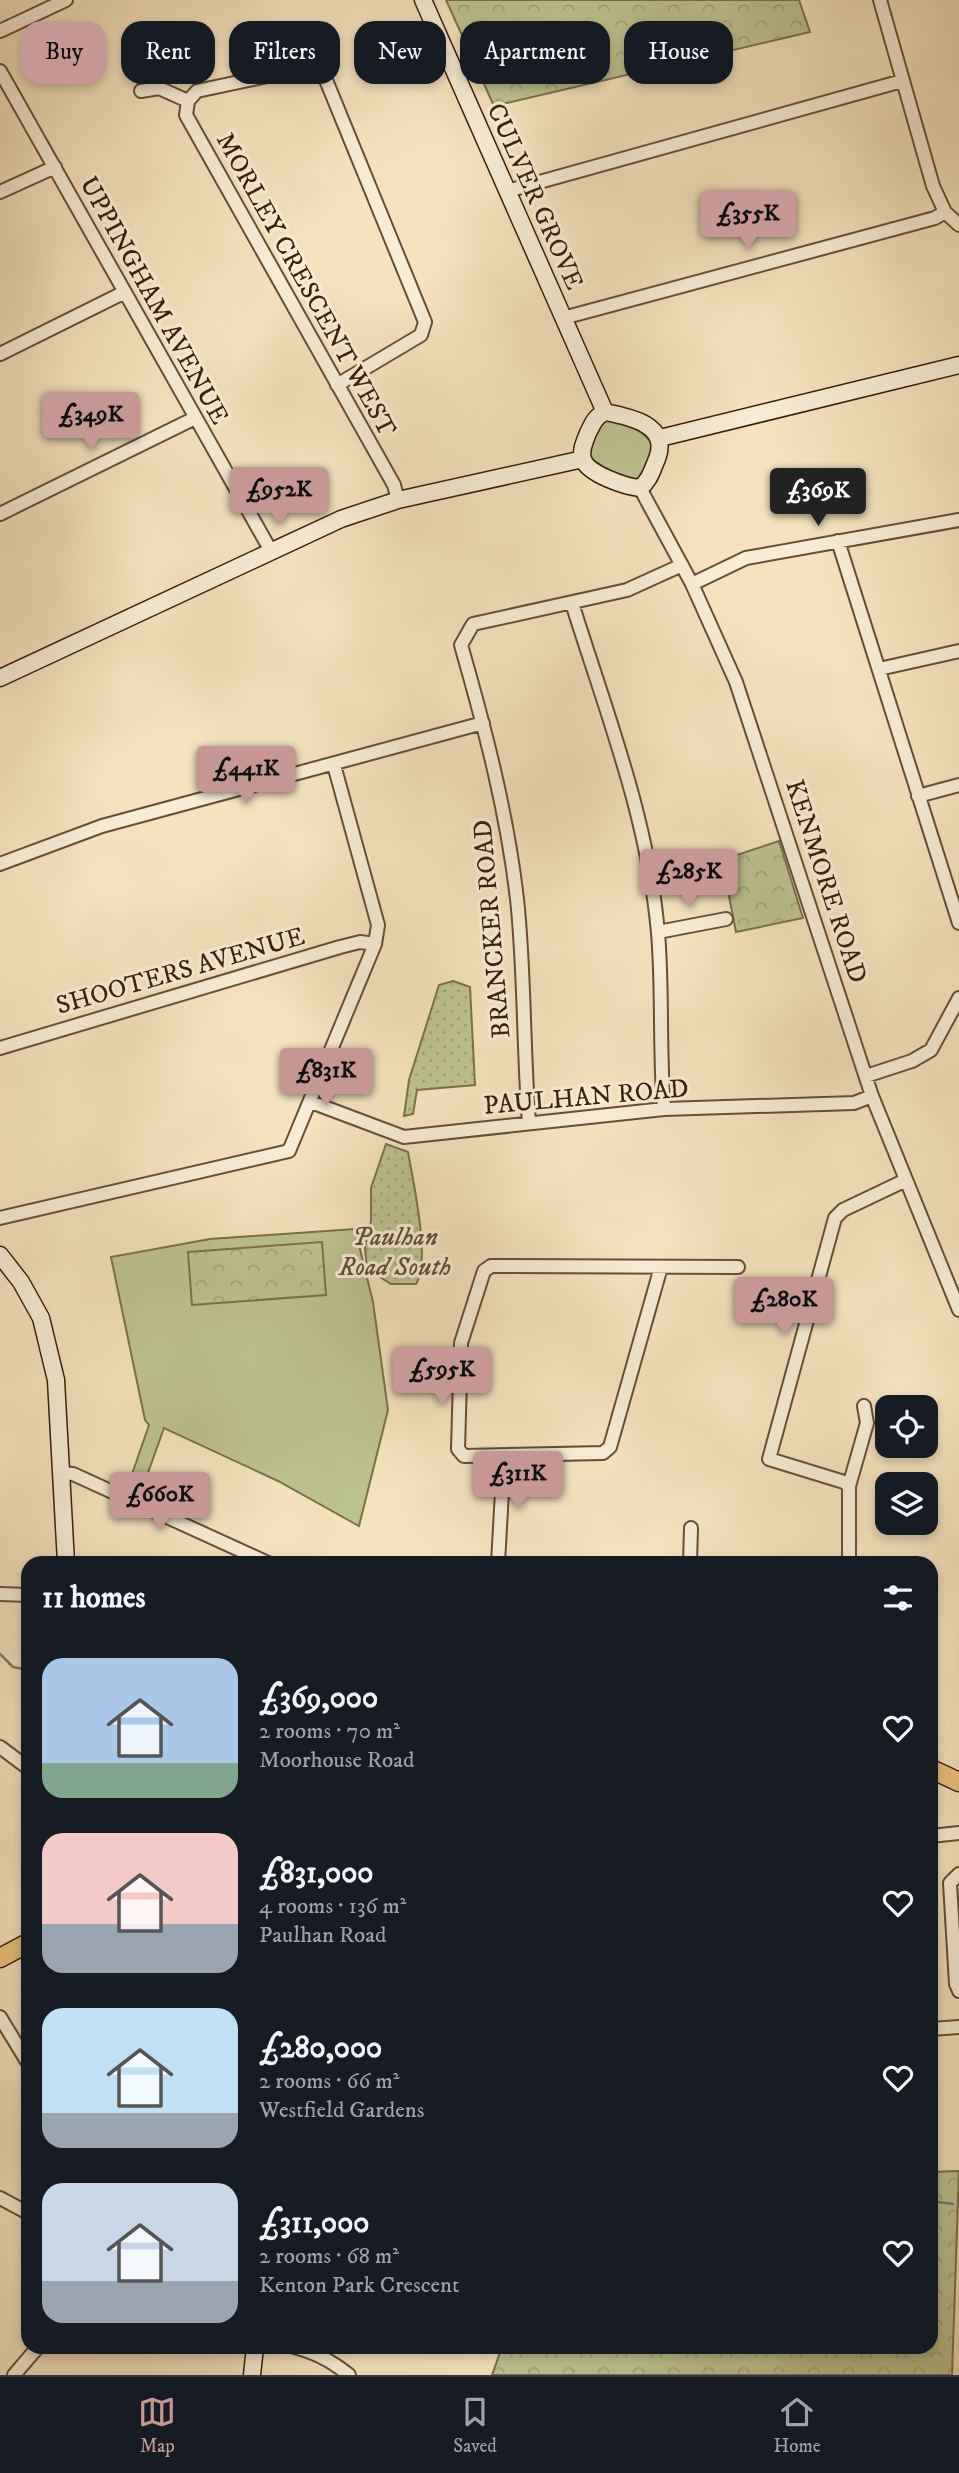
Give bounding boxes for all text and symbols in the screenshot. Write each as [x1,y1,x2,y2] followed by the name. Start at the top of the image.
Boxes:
[21,21,107,84] chip: Buy
[121,21,215,84] chip: Rent
[229,21,340,84] chip: Filters
[354,21,446,84] chip: New
[460,21,610,84] chip: Apartment
[624,21,733,84] chip: House
[479,98,590,295] street label: CULVER GROVE
[208,127,403,443] street label: MORLEY CRESCENT WEST
[72,171,236,431] street label: UPPINGHAM AVENUE
[699,191,797,251] pin: £355K
[716,199,780,228] text: £355K
[42,392,140,452] pin: £349K
[58,400,124,429] text: £349K
[230,468,328,527] pin: £952K
[769,468,867,528] pin: £369K
[246,475,312,504] text: £952K
[786,476,850,505] text: £369K
[197,746,295,806] pin: £441K
[212,754,280,783] text: £441K
[777,775,874,987] street label: KENMORE ROAD
[467,818,518,1040] street label: BRANCKER ROAD
[640,850,738,909] pin: £285K
[656,857,722,886] text: £285K
[52,920,309,1023] street label: SHOOTERS AVENUE
[277,1048,375,1108] pin: £831K
[296,1056,356,1085] text: £831K
[482,1072,690,1123] street label: PAULHAN ROAD
[338,1221,451,1284] park label: Paulhan Road South
[735,1278,833,1337] pin: £280K
[750,1285,818,1314] text: £280K
[393,1348,491,1407] pin: £595K
[409,1355,475,1384] text: £595K
[875,1395,938,1535] map controls
[875,1395,938,1458] button: locate
[469,1452,567,1511] pin: £311K
[489,1459,547,1488] text: £311K
[111,1472,209,1532] pin: £660K
[875,1472,938,1535] button: layers
[126,1480,194,1509] text: £660K
[879,1579,917,1617] icon: filters
[42,1580,146,1617] text: 11 homes
[259,1680,378,1717] text: £369,000
[98,1686,182,1770] icon: home
[879,1709,917,1747] icon: heart
[259,1717,400,1746] text: 2 rooms · 70 m²
[259,1746,414,1775] text: Moorhouse Road
[259,1855,374,1892] text: £831,000
[98,1861,182,1945] icon: home
[879,1884,917,1922] icon: heart
[259,1892,406,1921] text: 4 rooms · 136 m²
[259,1921,387,1950] text: Paulhan Road
[259,2030,382,2067] text: £280,000
[98,2036,182,2120] icon: home
[879,2059,917,2097] icon: heart
[259,2067,399,2096] text: 2 rooms · 66 m²
[259,2096,424,2125] text: Westfield Gardens
[259,2205,370,2242] text: £311,000
[98,2211,182,2295] icon: home
[879,2234,917,2272] icon: heart
[259,2242,399,2271] text: 2 rooms · 68 m²
[259,2271,459,2300] text: Kenton Park Crescent
[138,2393,176,2458] tab: Map
[453,2393,497,2458] tab: Saved
[774,2393,821,2458] tab: Home

